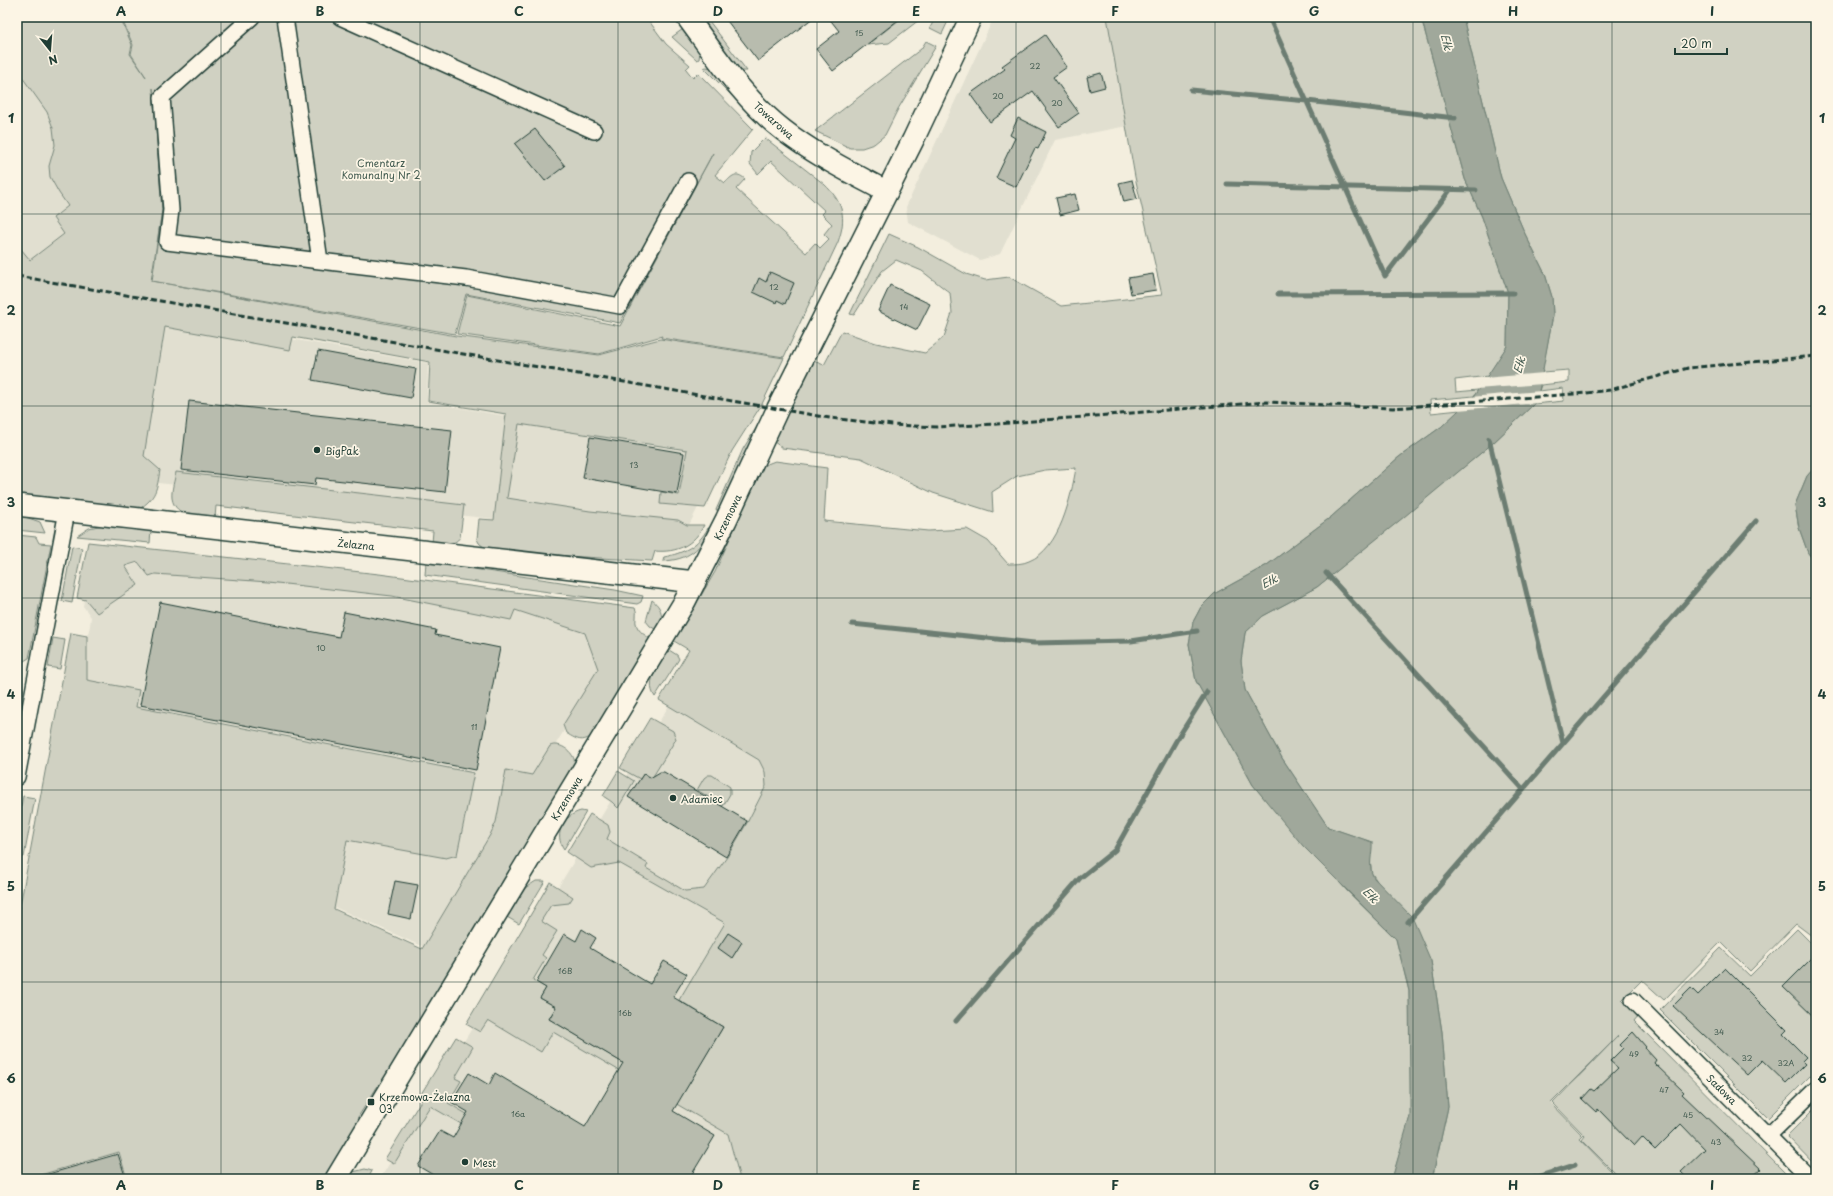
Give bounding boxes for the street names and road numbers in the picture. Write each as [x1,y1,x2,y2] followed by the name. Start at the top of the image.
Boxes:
[750,98,798,143] street label: Towarowa
[709,491,745,543] street label: Krzemowa
[337,535,376,553] street label: Żelazna
[547,772,586,823] street label: Krzemowa
[1703,1070,1741,1108] street label: Sadowa

